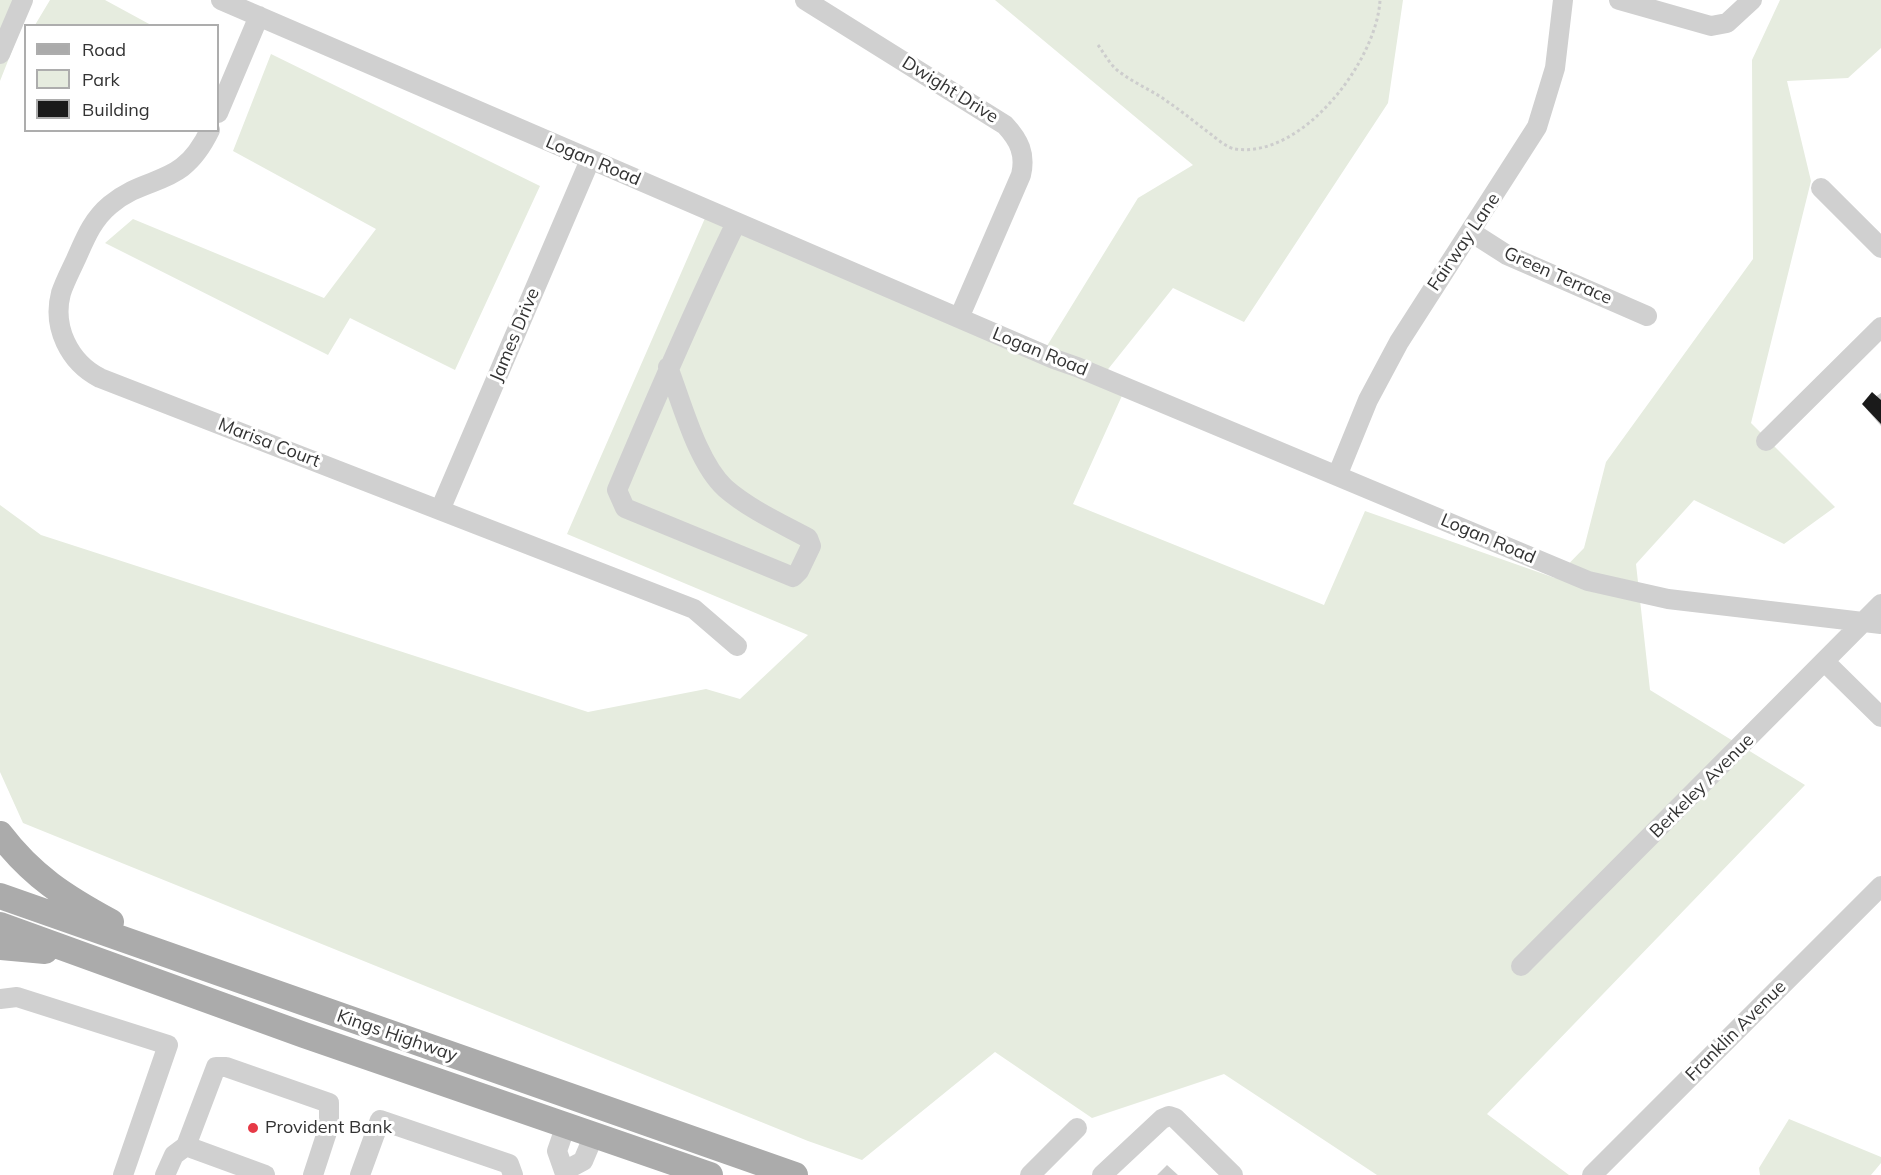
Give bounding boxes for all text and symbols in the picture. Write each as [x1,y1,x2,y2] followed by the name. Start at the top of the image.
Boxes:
[24,24,219,132] legend
[82,38,126,61] text: Road
[898,52,1002,128] street label: Dwight Drive
[82,68,120,91] text: Park
[82,98,150,121] text: Building
[542,131,644,191] street label: Logan Road
[1423,189,1505,295] street label: Fairway Lane
[1501,243,1615,309] street label: Green Terrace
[486,285,544,385] street label: James Drive
[989,323,1091,381] street label: Logan Road
[215,414,323,472] street label: Marisa Court
[1437,509,1539,569] street label: Logan Road
[1645,729,1759,843] street label: Berkeley Avenue
[1681,976,1791,1086] street label: Franklin Avenue
[334,1005,460,1067] street label: Kings Highway
[265,1117,392,1139] place label: Provident Bank
[246,1121,260,1135] marker: Provident Bank

